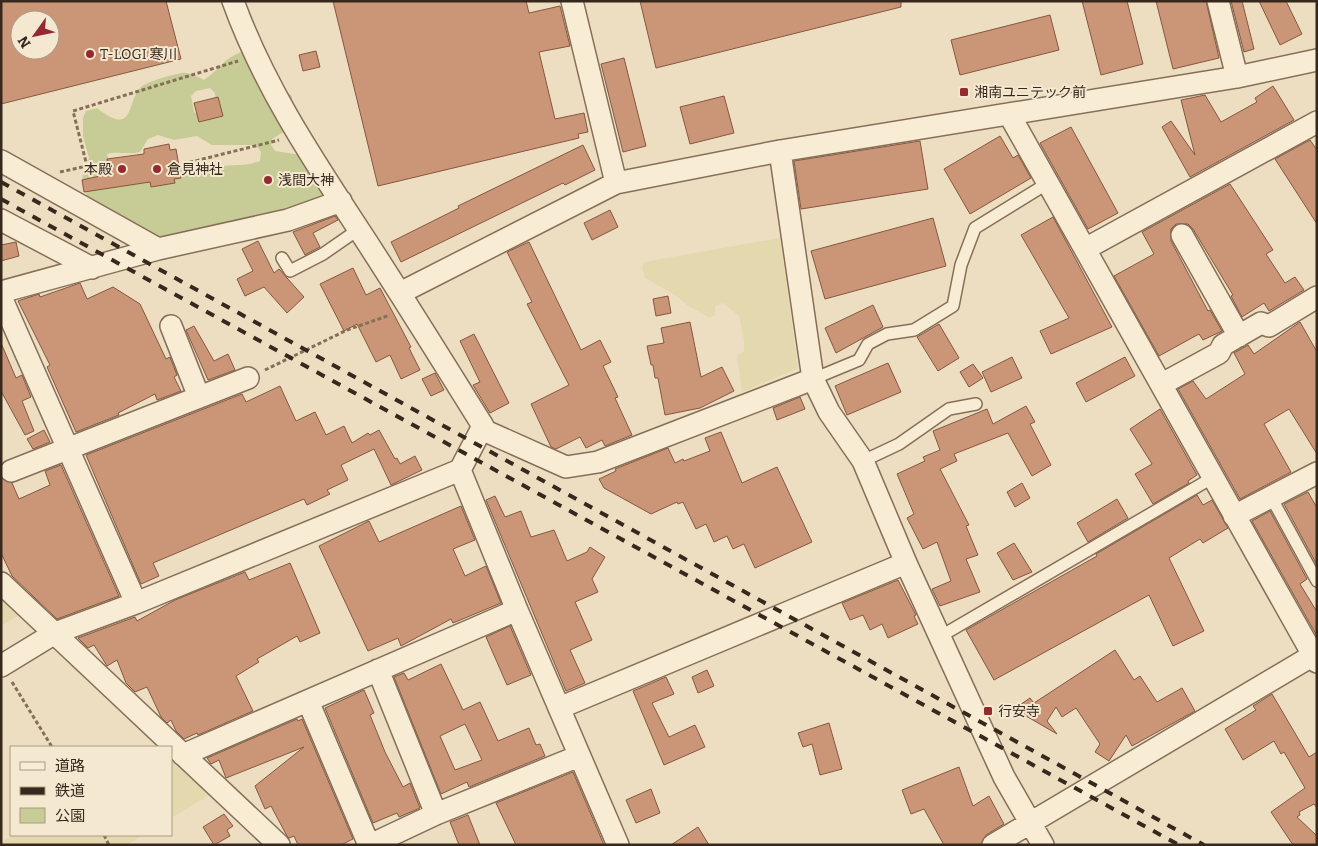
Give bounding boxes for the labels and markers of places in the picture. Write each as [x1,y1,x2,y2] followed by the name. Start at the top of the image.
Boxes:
[100,46,177,63] place label: T-LOGI 寒川
[84,48,96,60] marker: T-LOGI 寒川
[974,84,1086,101] place label: 湘南ユニテック前
[958,86,970,98] marker: 湘南ユニテック前
[84,161,112,178] place label: 本殿
[167,161,223,178] place label: 倉見神社
[116,163,128,175] marker: 本殿
[151,163,163,175] marker: 倉見神社
[278,172,334,189] place label: 浅間大神
[262,174,274,186] marker: 浅間大神
[998,703,1040,720] place label: 行安寺
[982,705,994,717] marker: 行安寺

